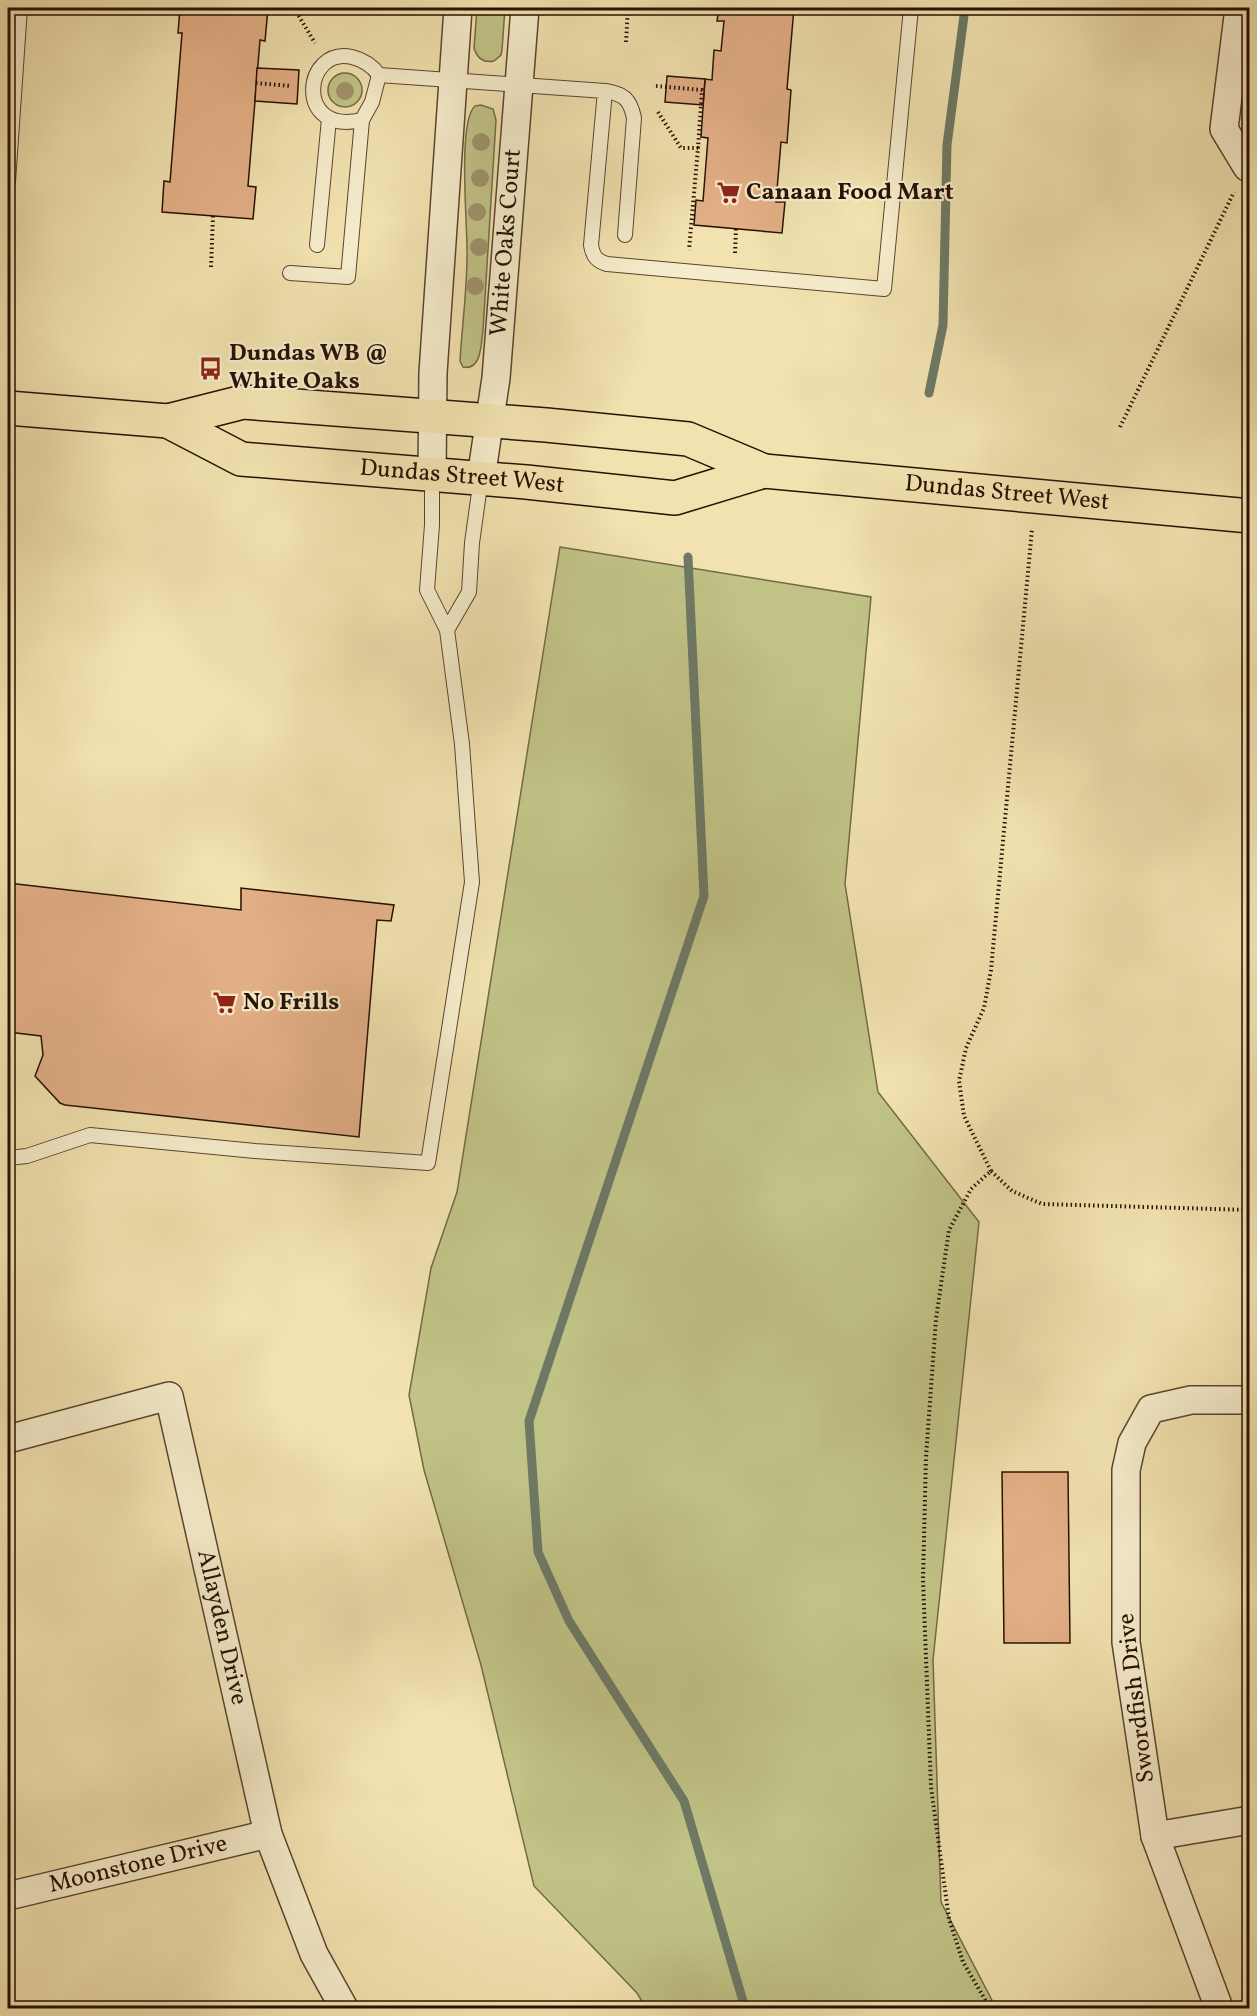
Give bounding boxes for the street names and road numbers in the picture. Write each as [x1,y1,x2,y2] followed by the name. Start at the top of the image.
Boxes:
[482,148,531,338] street label: White Oaks Court
[358,452,566,503] street label: Dundas Street West
[903,467,1111,520] street label: Dundas Street West
[187,1547,255,1708] street label: Allayden Drive
[1110,1611,1164,1785] street label: Swordfish Drive
[46,1827,231,1903] street label: Moonstone Drive

